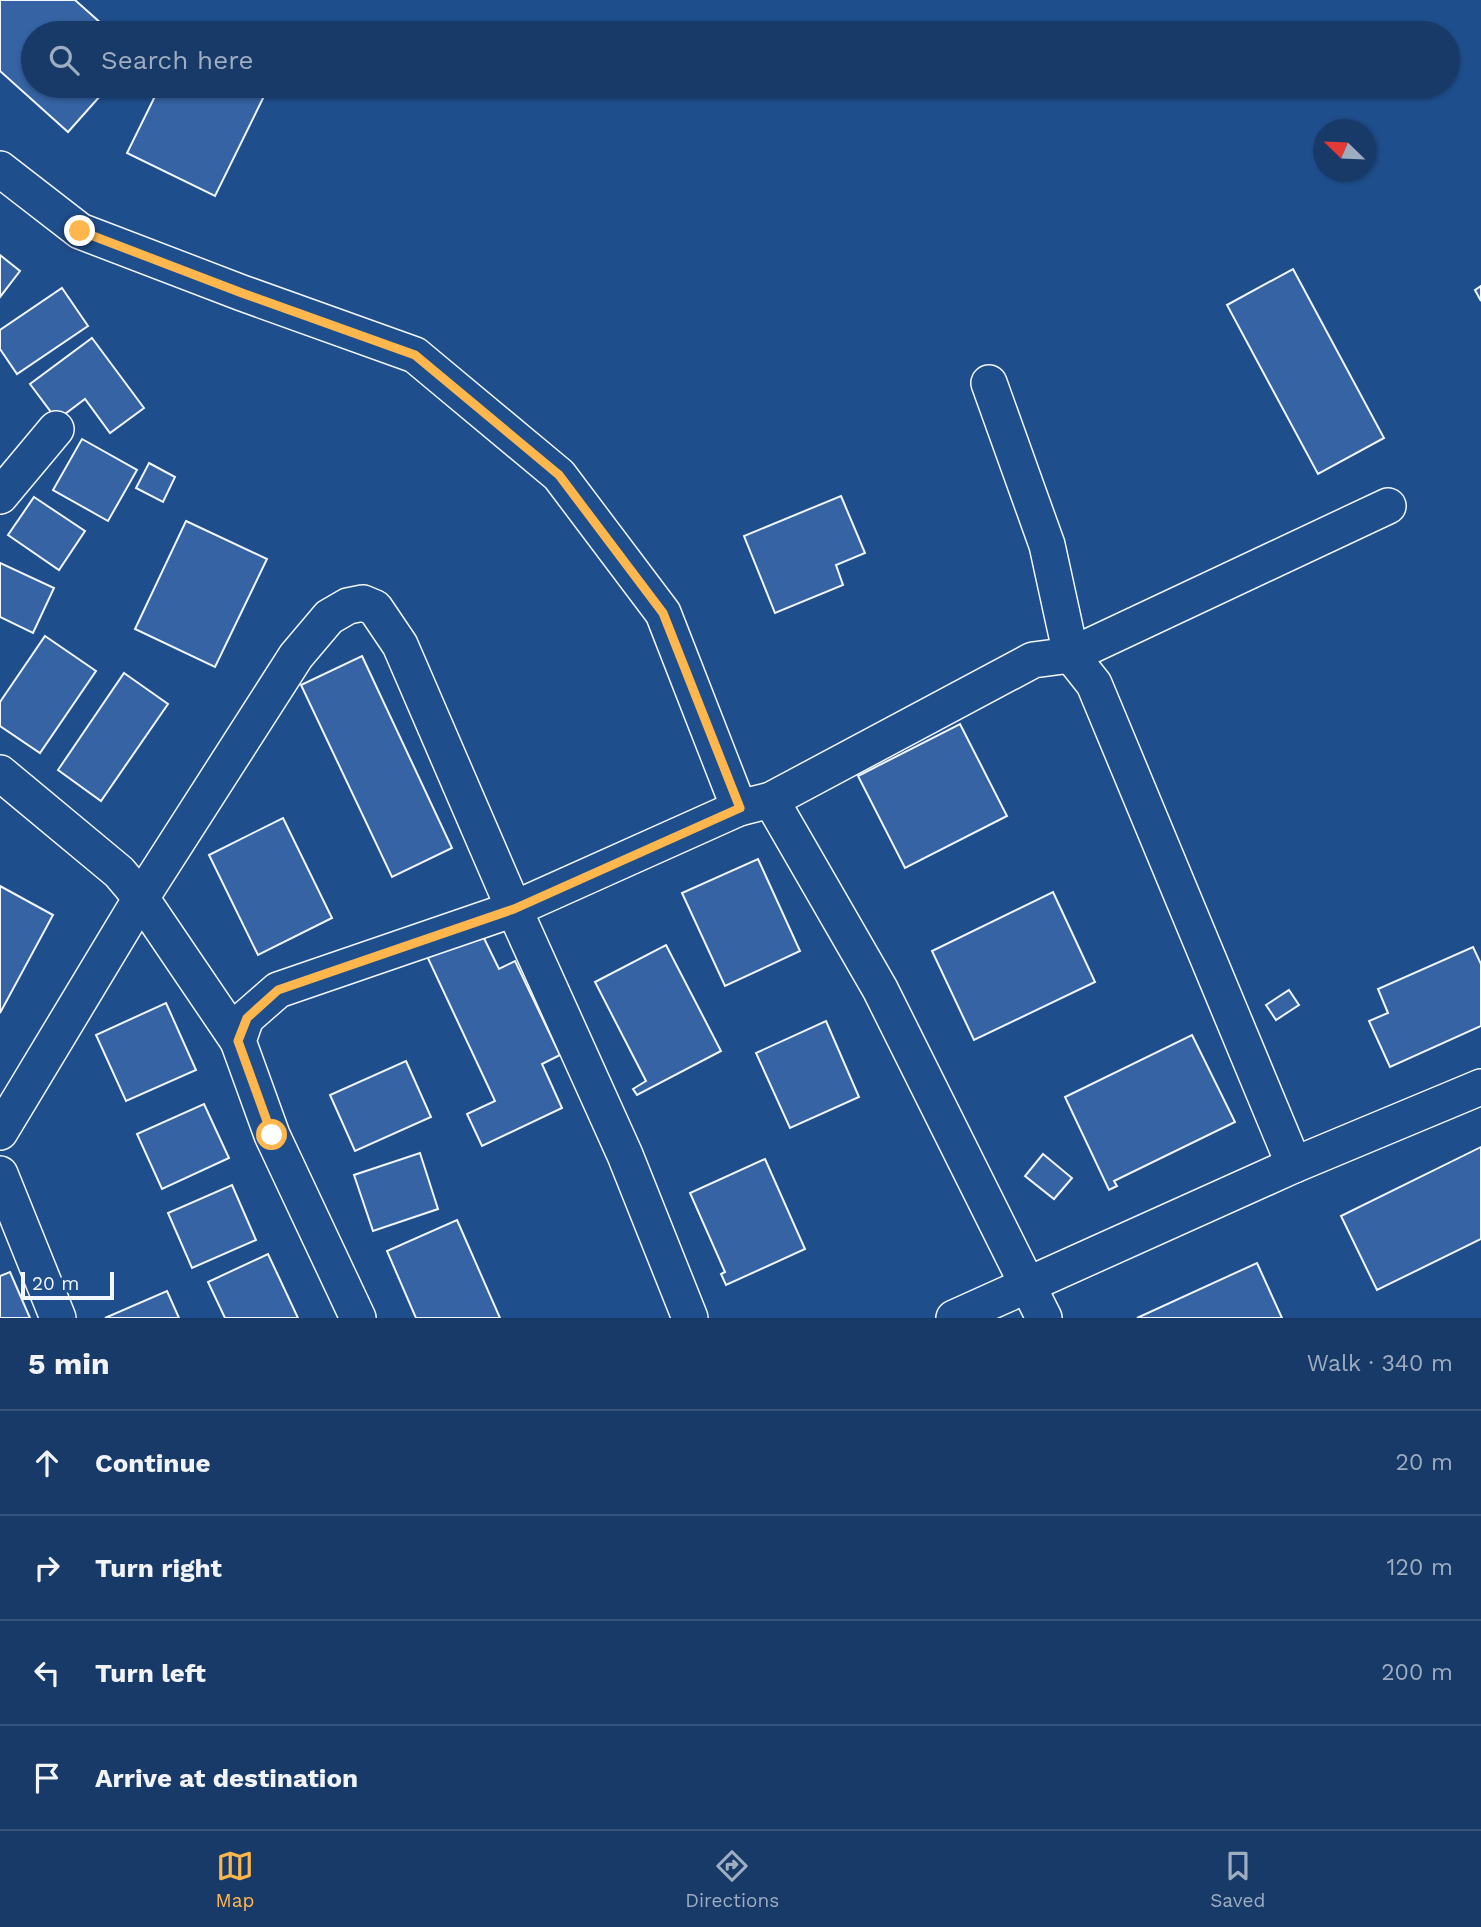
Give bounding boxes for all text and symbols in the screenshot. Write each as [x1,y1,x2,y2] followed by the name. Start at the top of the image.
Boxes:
[21,21,1460,98] search box
[45,41,83,79] icon: search
[101,45,253,75] text: Search here
[1313,119,1376,182] north arrow
[64,215,95,246] route end
[256,1119,287,1150] route start
[21,1269,114,1301] scale bar
[32,1272,79,1295] text: 20 m
[28,1346,110,1381] text: 5 min
[1307,1350,1453,1377] text: Walk · 340 m
[28,1444,66,1482] icon: ahead
[95,1448,211,1478] text: Continue
[1396,1449,1453,1476] text: 20 m
[28,1549,66,1587] icon: right
[95,1553,222,1583] text: Turn right
[1387,1554,1453,1581] text: 120 m
[28,1654,66,1692] icon: left
[95,1658,206,1688] text: Turn left
[1381,1659,1453,1686] text: 200 m
[28,1759,66,1797] icon: arrive
[95,1763,358,1793] text: Arrive at destination
[216,1847,254,1912] tab: Map
[685,1847,779,1912] tab: Directions
[1210,1847,1265,1912] tab: Saved

